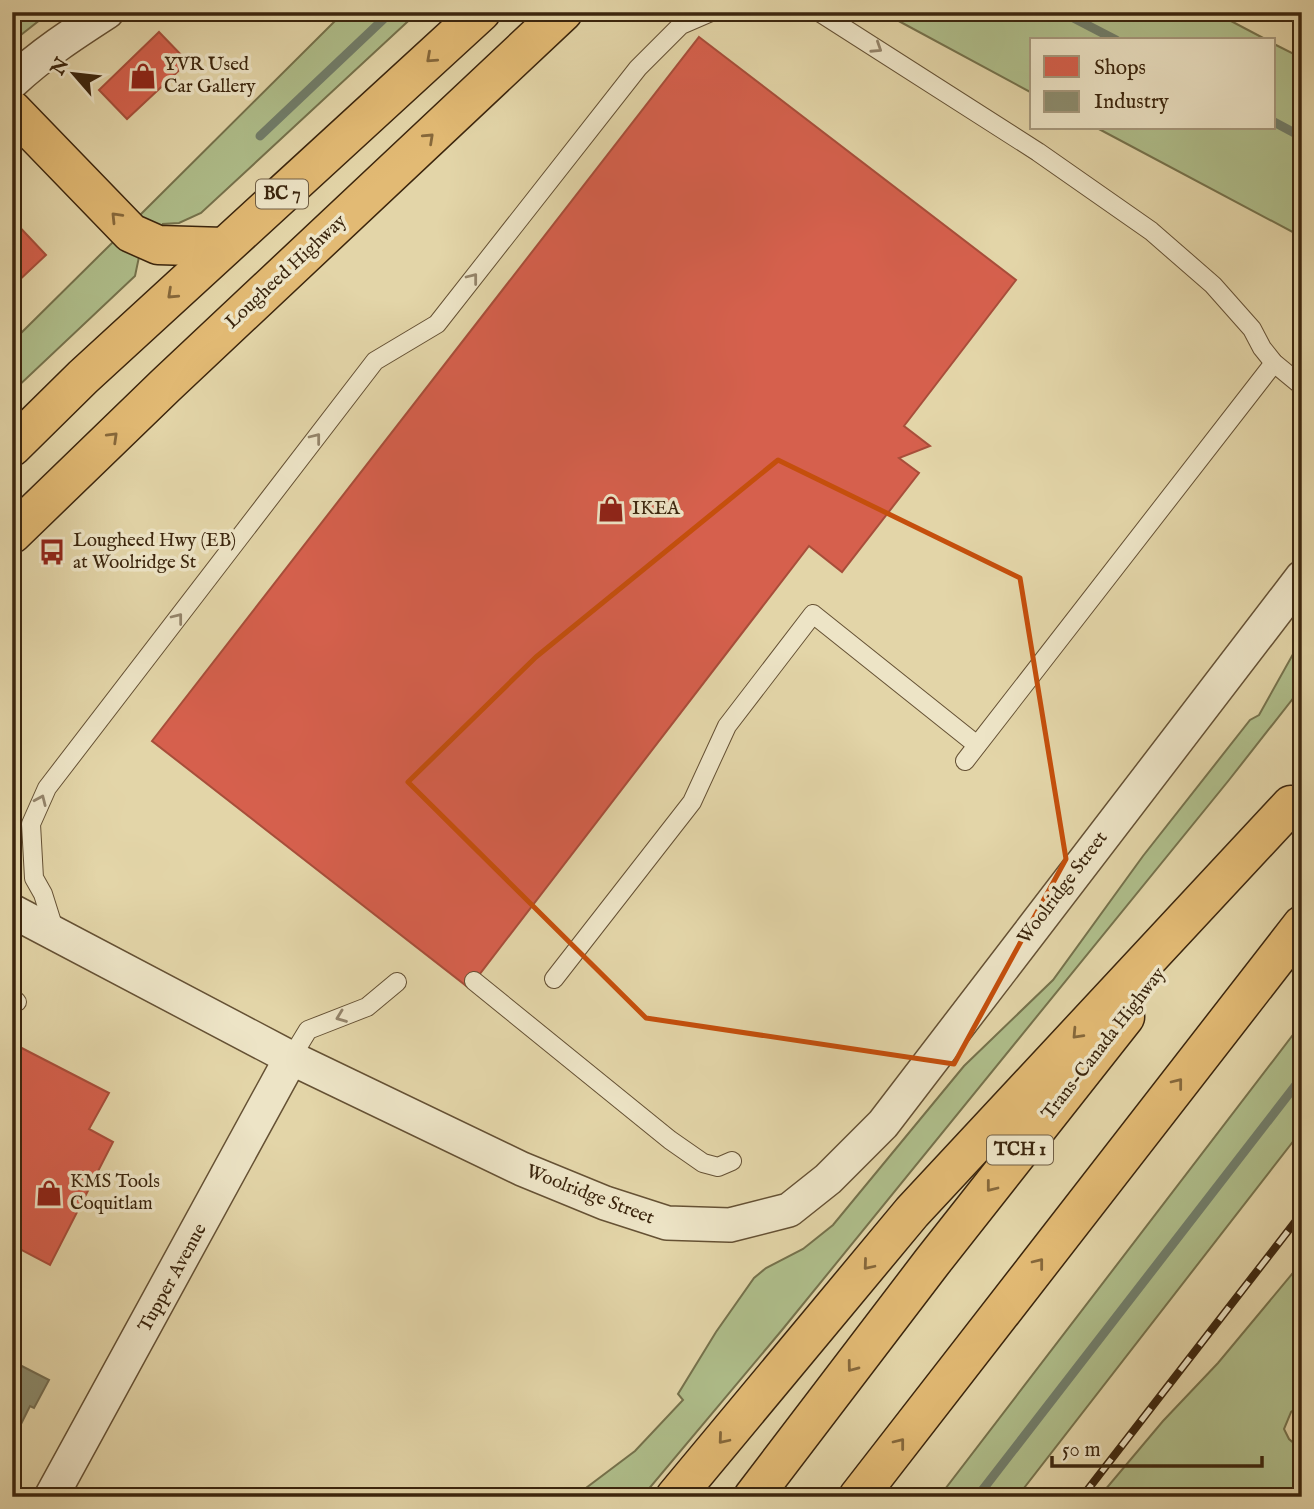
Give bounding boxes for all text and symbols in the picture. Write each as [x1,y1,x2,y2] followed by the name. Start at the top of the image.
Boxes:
[38,38,108,108] north arrow
[1030,38,1276,130] legend
[869,40,882,52] one-way arrow
[426,50,439,62] one-way arrow
[164,53,256,99] place label: YVR Used Car Gallery
[46,54,75,81] text: N
[1094,55,1146,82] text: Shops
[128,61,158,91] shop icon: YVR Used Car Gallery
[1094,89,1170,116] text: Industry
[421,134,434,147] one-way arrow
[256,180,308,209] road number: BC 7
[220,209,352,334] street label: Lougheed Highway
[111,212,124,225] one-way arrow
[465,273,478,285] one-way arrow
[167,286,180,299] one-way arrow
[105,432,118,445] one-way arrow
[308,433,321,445] one-way arrow
[596,494,626,524] shop icon: IKEA
[632,497,681,521] place label: IKEA
[73,529,236,575] place label: Lougheed Hwy (EB) at Woolridge St
[37,537,67,567] bus stop icon: Lougheed Hwy (EB) at Woolridge St
[169,613,182,626] one-way arrow
[33,795,47,807] one-way arrow
[1013,826,1114,949] street label: Woolridge Street
[1037,962,1171,1125] street label: Trans-Canada Highway
[335,1009,347,1023] one-way arrow
[1073,1026,1086,1039] one-way arrow
[1170,1079,1183,1091] one-way arrow
[987,1135,1053,1164] road number: TCH 1
[523,1160,658,1231] street label: Woolridge Street
[70,1170,160,1216] place label: KMS Tools Coquitlam
[34,1178,64,1208] shop icon: KMS Tools Coquitlam
[987,1179,1000,1191] one-way arrow
[133,1219,213,1337] street label: Tupper Avenue
[864,1256,876,1269] one-way arrow
[1030,1258,1043,1271] one-way arrow
[848,1359,861,1371] one-way arrow
[1052,1425,1262,1469] scale bar
[718,1432,731,1444] one-way arrow
[1062,1437,1101,1464] text: 50 m
[891,1438,904,1450] one-way arrow

